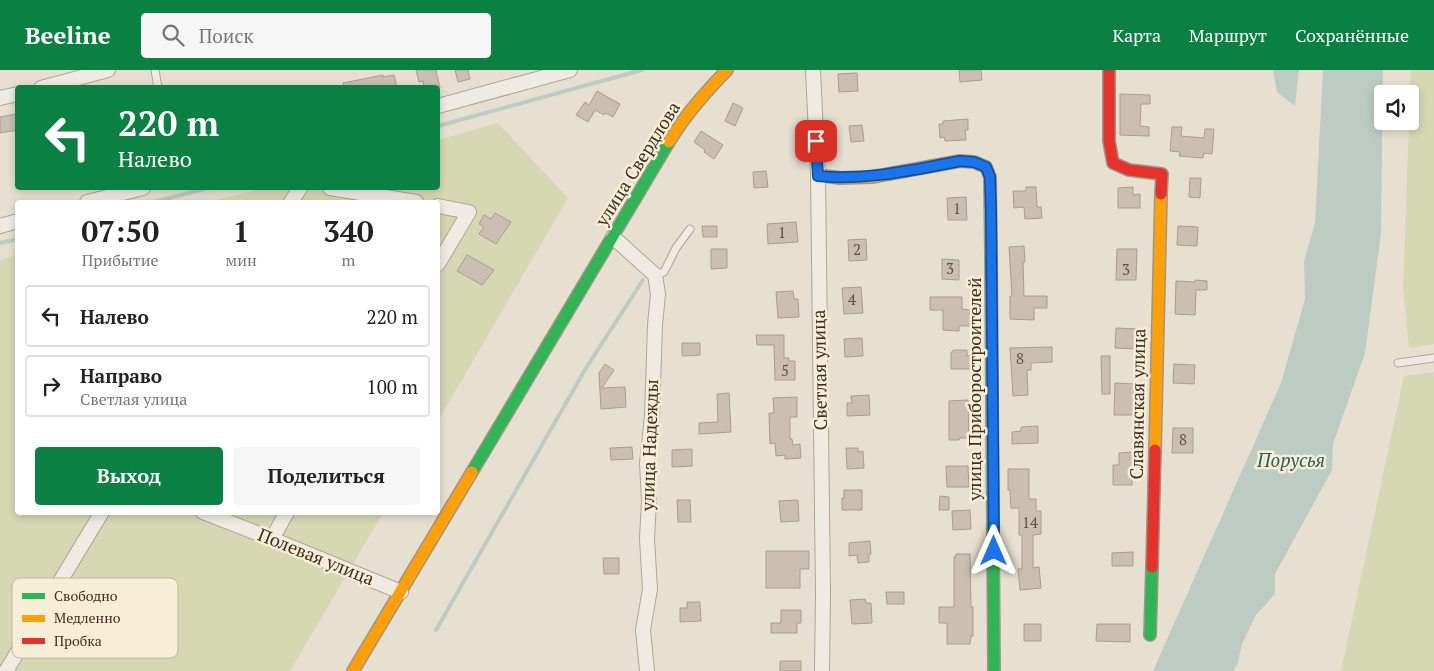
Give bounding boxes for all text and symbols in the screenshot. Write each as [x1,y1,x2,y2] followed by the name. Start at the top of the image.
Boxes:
[141,13,491,58] search box
[25,19,111,51] text: Beeline
[159,21,187,49] icon: search
[199,23,254,48] text: Поиск
[1112,23,1161,47] text: Карта
[1189,23,1267,47] text: Маршрут
[1295,23,1409,47] text: Сохранённые
[1374,85,1419,130] map controls
[1374,85,1419,130] button: sound
[589,97,685,231] street label: улица Свердлова
[118,100,219,146] text: 220 m
[35,105,100,170] icon: left
[795,120,837,162] pin
[802,127,830,155] icon: arrive
[118,144,192,173] text: Налево
[953,198,961,218] house number: 1
[81,211,159,251] text: 07:50
[233,211,250,251] text: 1
[323,211,374,251] text: 340
[778,222,786,242] house number: 1
[853,239,861,259] house number: 2
[82,249,159,271] text: Прибытие
[225,249,257,271] text: мин
[341,249,355,271] text: m
[946,258,954,278] house number: 3
[1122,259,1130,279] house number: 3
[962,277,986,502] street label: улица Приборостроителей
[848,289,856,309] house number: 4
[37,302,65,330] icon: left
[80,304,149,329] text: Налево
[367,304,418,329] text: 220 m
[806,309,832,431] street label: Светлая улица
[1124,328,1150,480] street label: Славянская улица
[1016,348,1024,368] house number: 8
[781,360,789,380] house number: 5
[80,363,162,388] text: Направо
[37,372,65,400] icon: right
[367,374,418,399] text: 100 m
[635,379,663,512] street label: улица Надежды
[80,388,187,410] text: Светлая улица
[1179,429,1187,449] house number: 8
[35,447,223,505] button: Выход
[233,447,420,505] button: Поделиться
[1256,447,1325,472] water label: Порусья
[1022,512,1038,532] house number: 14
[255,522,378,590] street label: Полевая улица
[967,524,1019,576] position arrow
[12,578,178,658] legend
[54,586,118,605] text: Свободно
[54,608,121,627] text: Медленно
[54,631,102,650] text: Пробка

